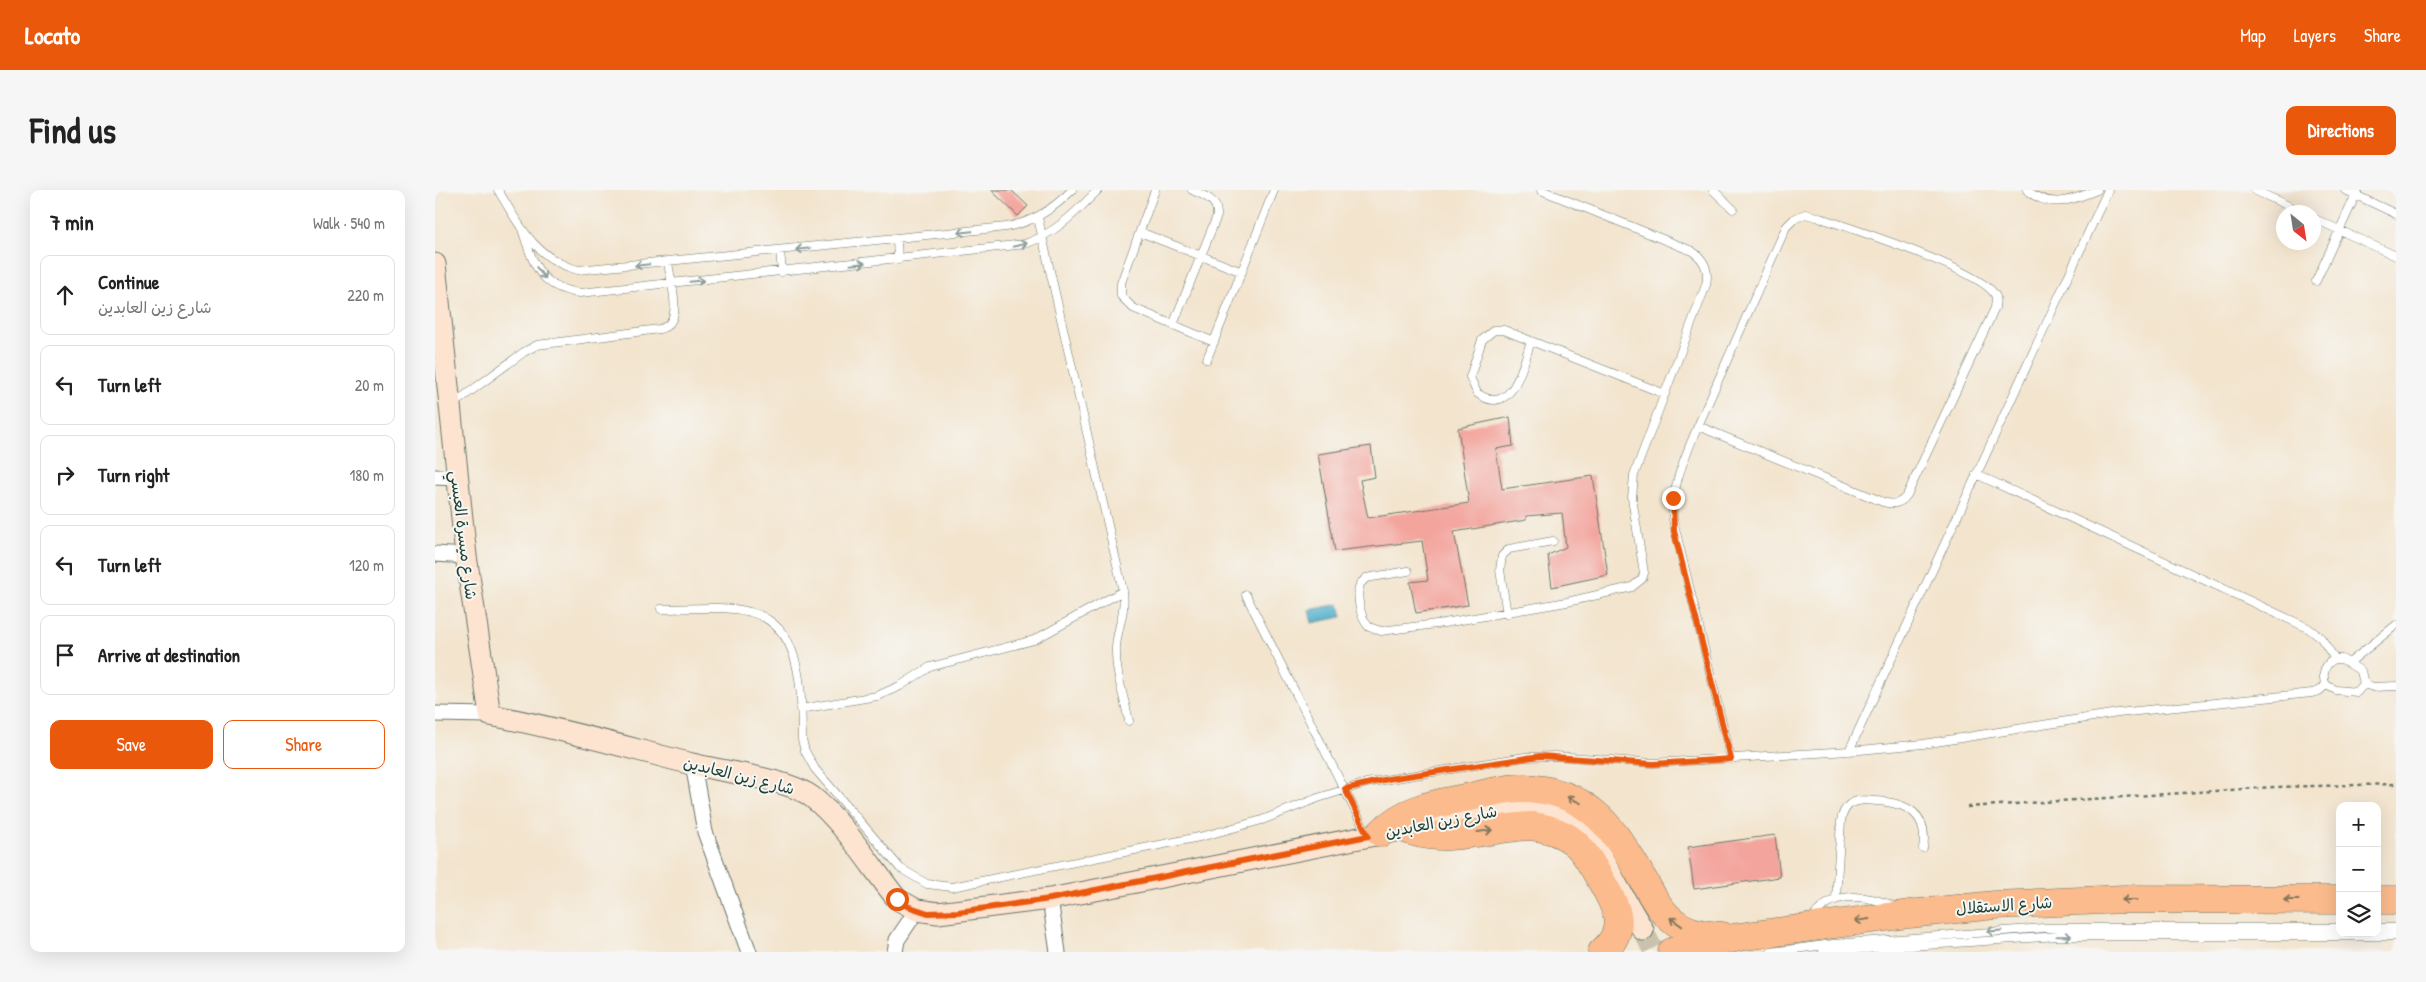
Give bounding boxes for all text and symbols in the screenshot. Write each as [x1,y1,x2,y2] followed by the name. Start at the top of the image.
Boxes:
[25,19,80,51] text: Locato
[2240,23,2266,48] text: Map
[2294,23,2336,48] text: Layers
[2364,23,2401,48] text: Share
[2286,106,2396,155] button: Directions
[30,107,116,154] text: Find us
[2276,205,2321,250] north arrow
[50,208,94,237] text: 7 min
[313,212,385,234] text: Walk · 540 m
[957,227,973,237] one-way arrow
[1011,240,1027,249] one-way arrow
[796,244,812,254] one-way arrow
[850,259,866,269] one-way arrow
[634,260,650,269] one-way arrow
[535,267,546,280] one-way arrow
[98,269,159,295] text: Continue
[688,276,704,285] one-way arrow
[51,281,79,309] icon: ahead
[347,284,384,306] text: 220 m
[98,296,212,318] text: شارع زين العابدين
[51,371,79,399] icon: left
[98,372,161,398] text: Turn left
[355,374,384,396] text: 20 m
[51,461,79,489] icon: right
[98,462,169,488] text: Turn right
[350,464,384,486] text: 180 m
[441,469,483,601] street label: شارع ميسرة العبسي
[1662,487,1685,510] route end
[51,551,79,579] icon: left
[98,552,161,578] text: Turn left
[349,554,384,576] text: 120 m
[51,641,79,669] icon: arrive
[98,642,240,668] text: Arrive at destination
[50,720,213,769] button: Save
[223,720,385,769] button: Share
[681,751,797,800] street label: شارع زين العابدين
[1567,794,1582,804] one-way arrow
[1383,799,1499,844] street label: شارع زين العابدين
[2336,802,2381,937] map controls
[2336,802,2381,847] button: +
[1477,826,1493,836] one-way arrow
[2336,847,2381,892] button: −
[886,888,909,911] route start
[1955,891,2053,920] street label: شارع الاستقلال
[2336,892,2381,937] button: layers
[2121,895,2137,905] one-way arrow
[2283,895,2300,905] one-way arrow
[1854,915,1870,925] one-way arrow
[1669,917,1683,927] one-way arrow
[1986,926,2002,936] one-way arrow
[2055,931,2071,941] one-way arrow

